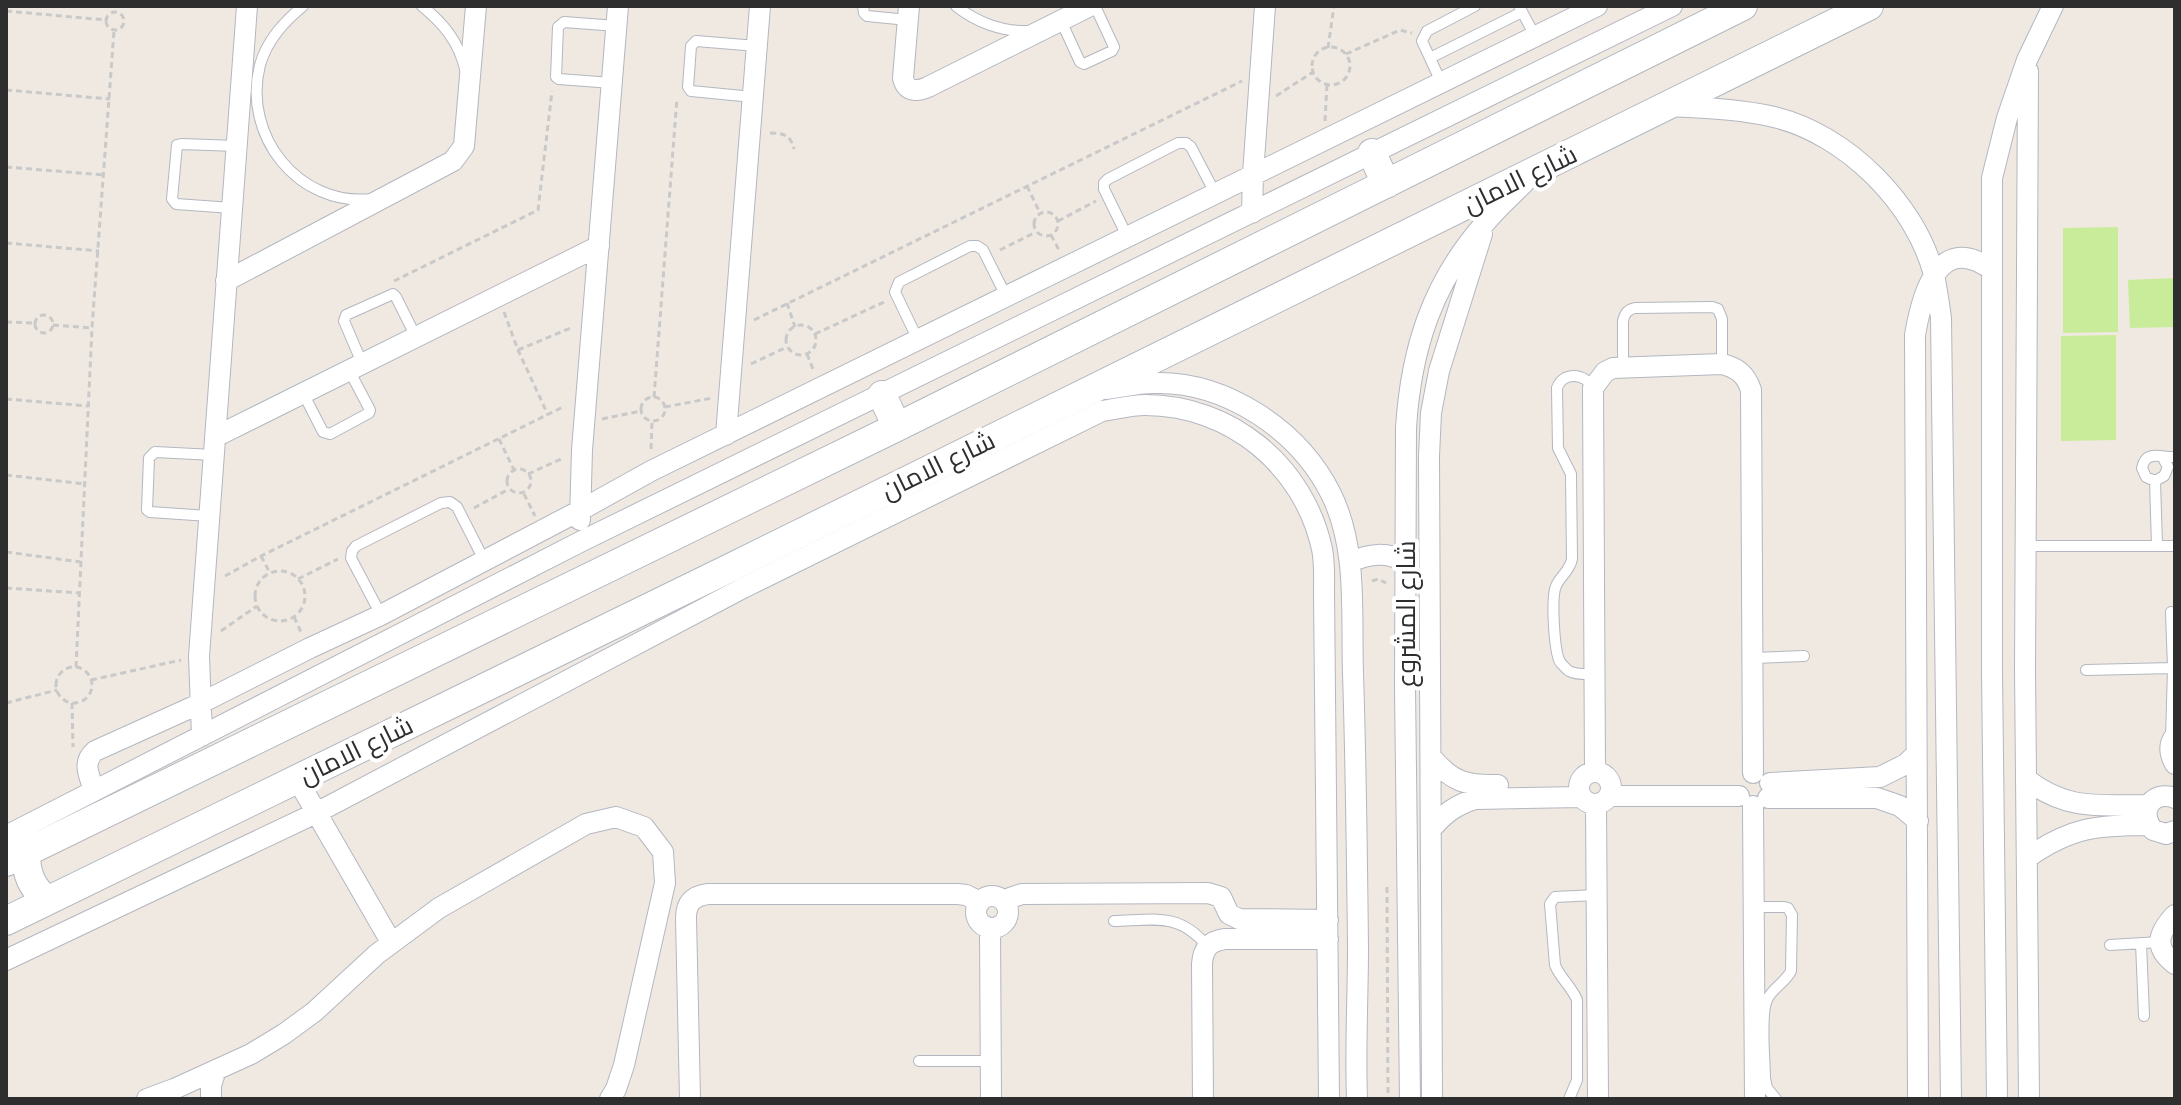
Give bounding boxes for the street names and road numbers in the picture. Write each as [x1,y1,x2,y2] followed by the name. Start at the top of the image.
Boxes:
[1458,138,1583,221] street label: شارع الامان
[876,424,1001,507] street label: شارع الامان
[1390,540,1423,688] street label: شارع المشروع
[294,709,419,792] street label: شارع الامان

